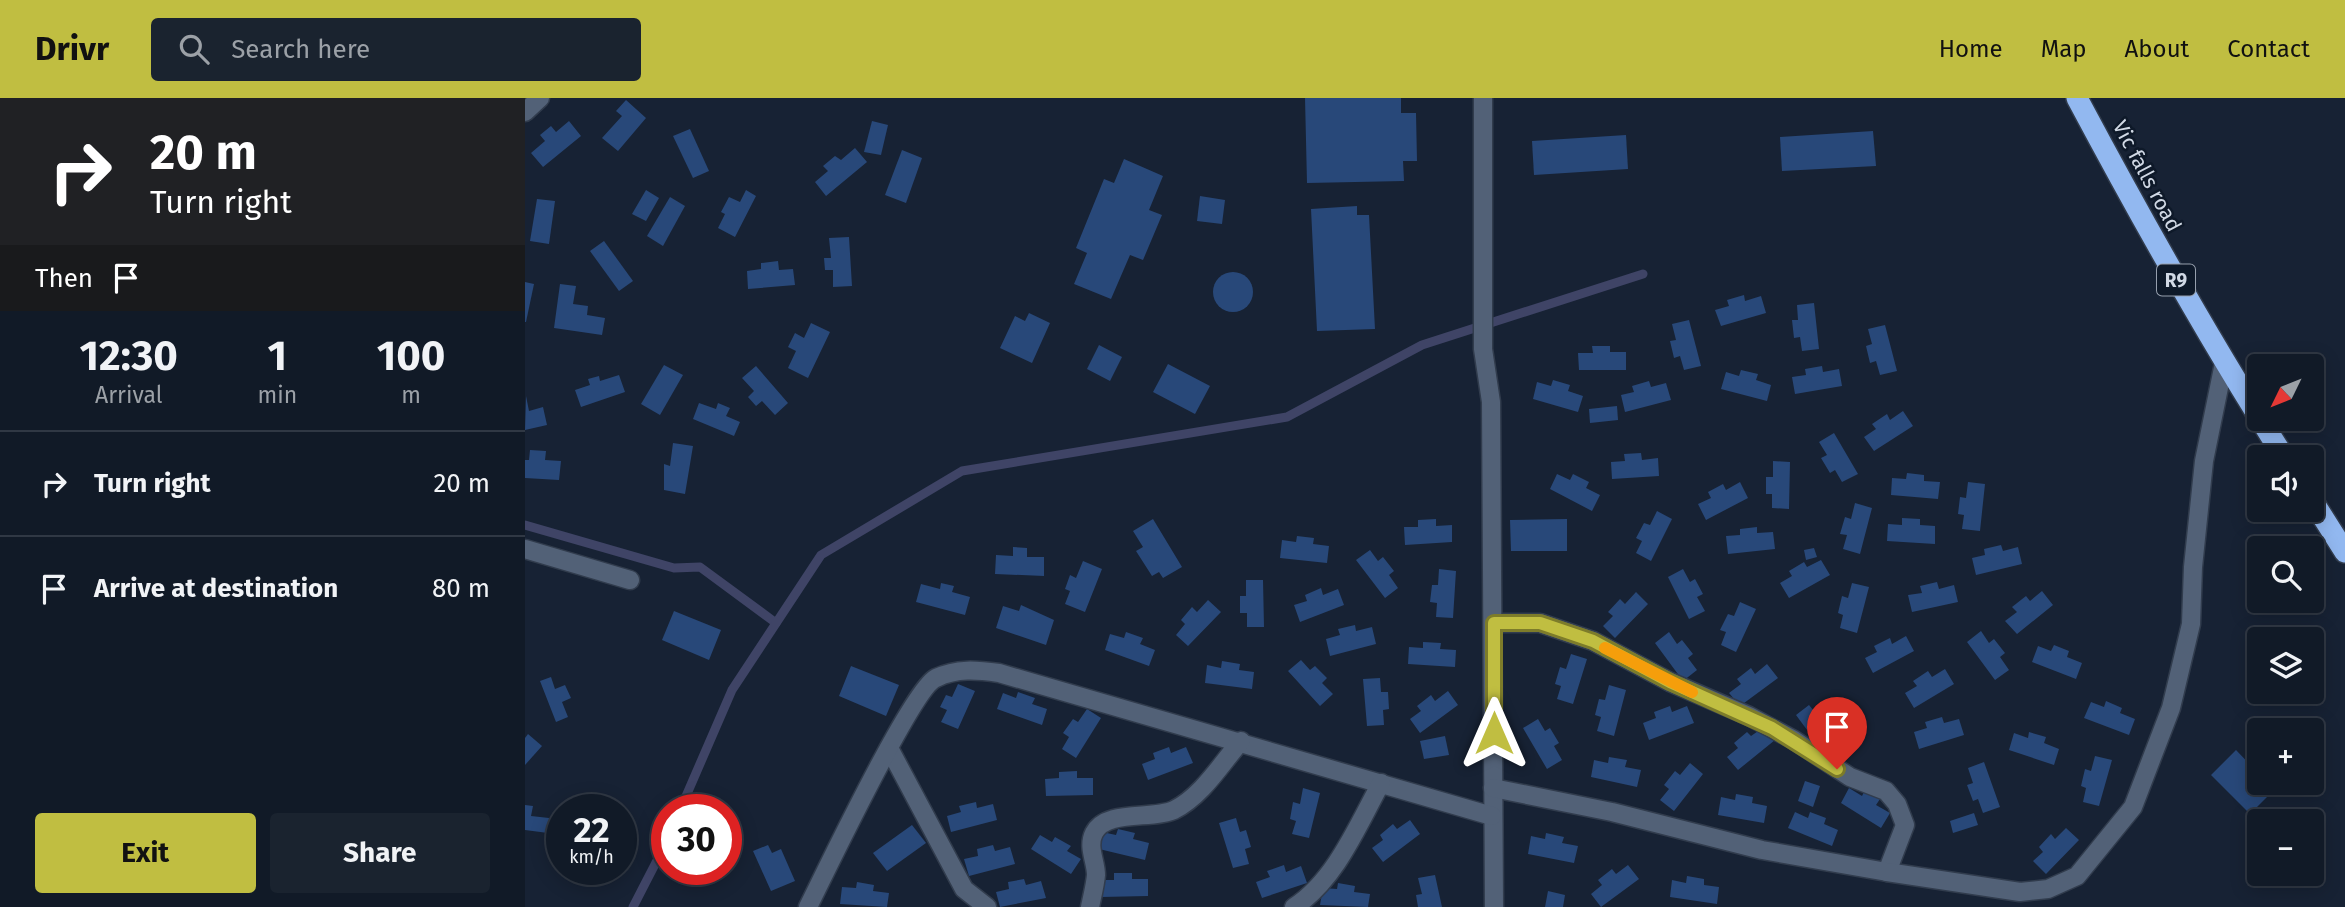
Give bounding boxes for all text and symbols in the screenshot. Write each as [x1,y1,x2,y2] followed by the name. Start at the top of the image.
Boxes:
[151,18,641,81] search box
[35,29,109,69] text: Drivr
[175,30,213,68] icon: search
[231,34,370,65] text: Search here
[1939,35,2003,63] text: Home
[2041,35,2087,63] text: Map
[2125,35,2189,63] text: About
[2227,35,2310,63] text: Contact
[2107,116,2187,236] street label: Vic falls road
[150,123,257,182] text: 20 m
[35,126,126,217] icon: right
[150,183,292,221] text: Turn right
[107,259,145,297] icon: arrive
[35,263,93,294] text: Then
[2157,264,2195,296] road number: R9
[80,331,178,381] text: 12:30
[268,331,287,381] text: 1
[377,331,445,381] text: 100
[2247,354,2324,430] north arrow
[2247,354,2324,886] map controls
[95,381,162,409] text: Arrival
[258,381,297,409] text: min
[401,381,421,409] text: m
[2247,445,2324,522] button: sound
[35,465,73,503] icon: right
[94,468,211,499] text: Turn right
[433,468,490,499] text: 20 m
[2247,536,2324,613] button: search
[35,570,73,608] icon: arrive
[94,573,338,604] text: Arrive at destination
[432,573,490,604] text: 80 m
[2247,627,2324,704] button: layers
[1457,696,1531,770] position arrow
[1807,697,1867,769] pin
[1818,708,1856,746] icon: arrive
[2247,718,2324,795] button: +
[651,794,742,885] speed limit sign: 30
[573,809,610,851] text: 22
[2247,809,2324,886] button: −
[35,813,256,893] button: Exit
[270,813,490,893] button: Share
[569,846,614,868] text: km/h

